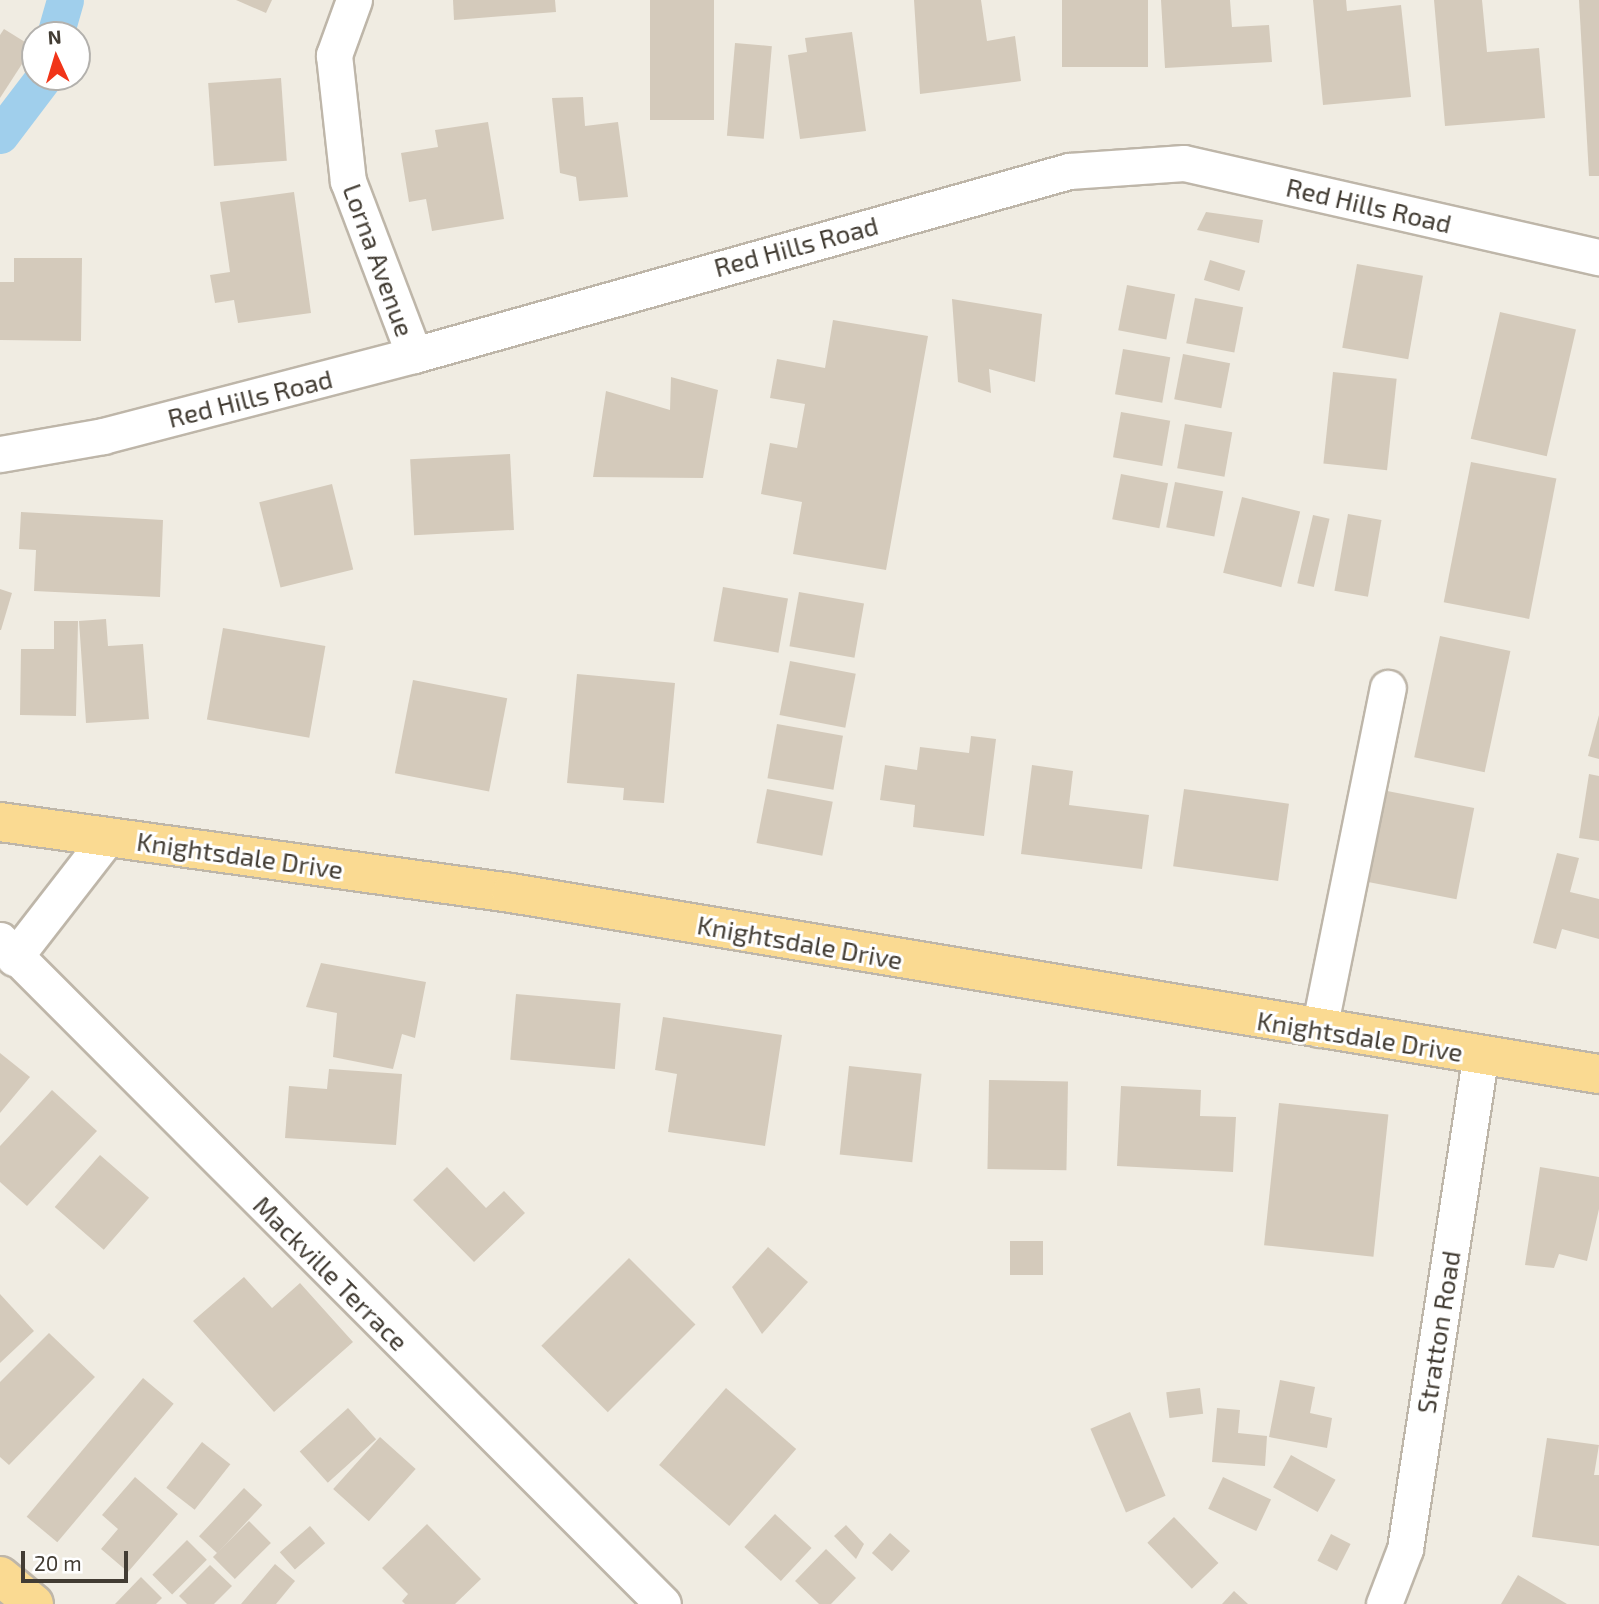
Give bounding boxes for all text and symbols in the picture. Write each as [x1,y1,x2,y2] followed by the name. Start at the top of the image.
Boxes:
[21,21,91,91] north arrow
[47,25,62,48] text: N
[1283,171,1455,239] street label: Red Hills Road
[337,179,421,341] street label: Lorna Avenue
[710,209,882,283] street label: Red Hills Road
[164,362,336,434] street label: Red Hills Road
[135,825,345,885] street label: Knightsdale Drive
[695,909,905,975] street label: Knightsdale Drive
[1255,1004,1465,1068] street label: Knightsdale Drive
[247,1189,415,1357] street label: Mackville Terrace
[1410,1248,1466,1416] street label: Stratton Road
[24,1538,131,1582] scale bar
[34,1550,82,1575] text: 20 m

